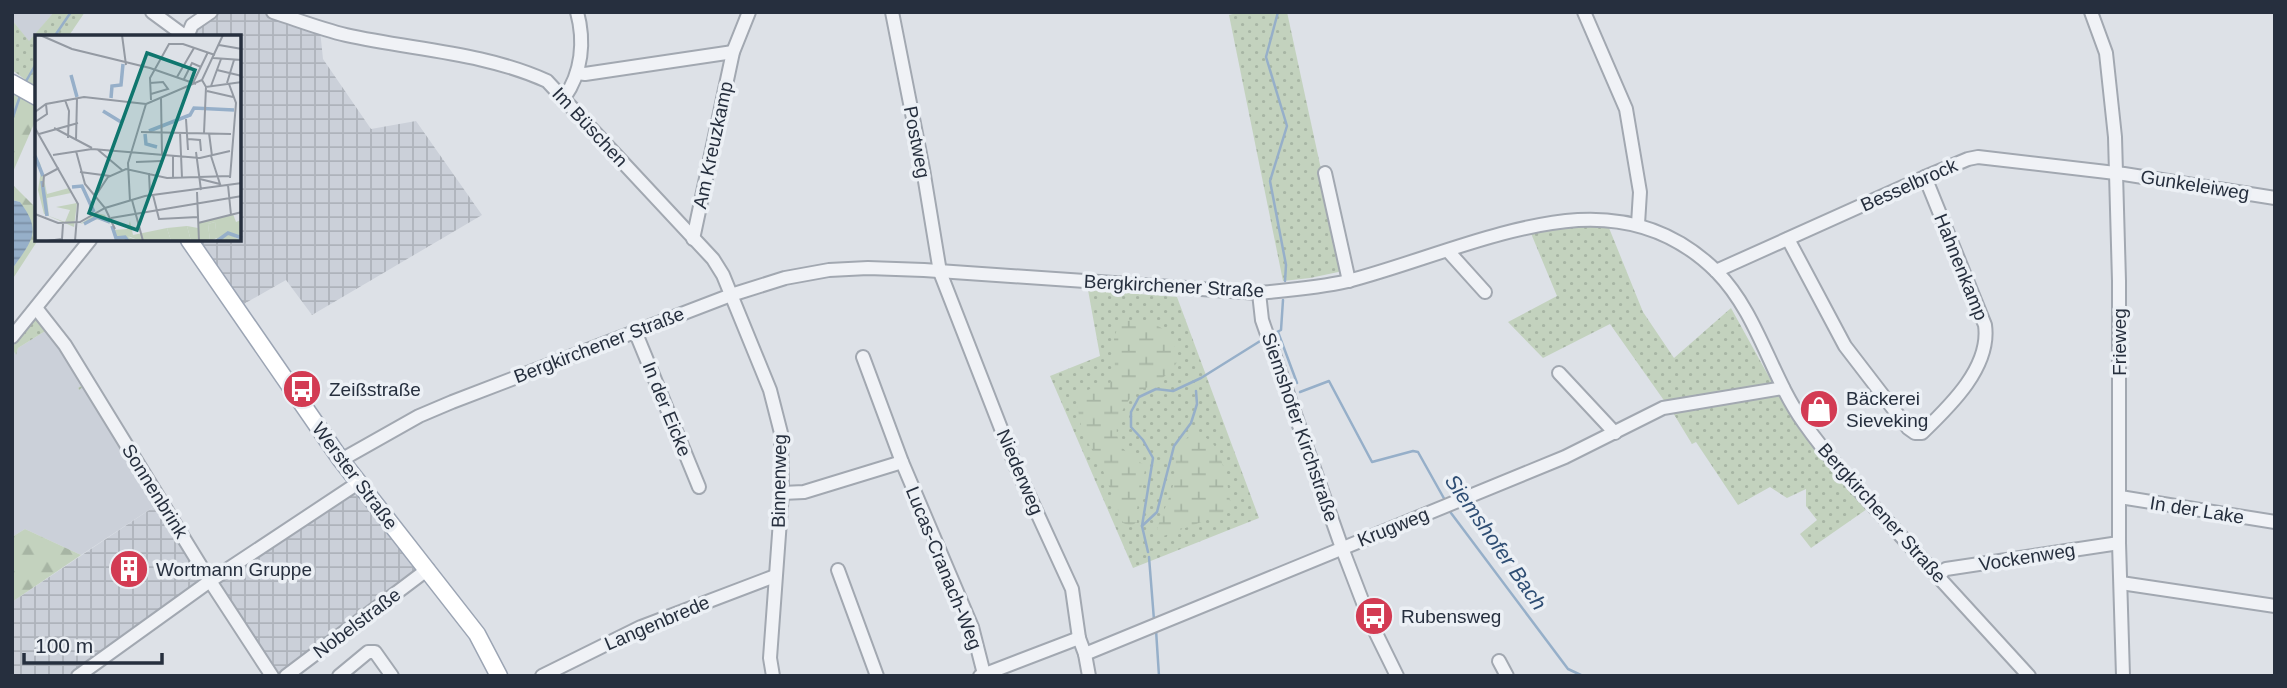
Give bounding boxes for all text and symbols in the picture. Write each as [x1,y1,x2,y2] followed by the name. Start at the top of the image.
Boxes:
[35,35,242,242] inset map
[689,79,737,211] street label: Am Kreuzkamp
[548,83,632,171] street label: Im Büschen
[900,104,934,180] street label: Postweg
[1857,154,1961,216] street label: Besselbrock
[2139,166,2251,204] street label: Gunkeleiweg
[1930,211,1992,323] street label: Hahnenkamp
[1083,271,1265,301] street label: Bergkirchener Straße
[511,303,687,387] street label: Bergkirchener Straße
[2109,308,2130,376] street label: Frieweg
[1258,330,1342,524] street label: Siemshofer Kirchstraße
[638,359,696,459] street label: In der Eicke
[281,368,323,410] bus stop icon: Zeißstraße
[329,379,421,400] place label: Zeißstraße
[1798,388,1840,430] shop icon: Bäckerei Sieveking
[1846,388,1928,431] place label: Bäckerei Sieveking
[308,418,402,534] street label: Werster Straße
[993,426,1047,518] street label: Niederweg
[768,434,790,528] street label: Binnenweg
[1814,439,1950,587] street label: Bergkirchener Straße
[118,440,192,542] street label: Sonnenbrink
[1441,470,1551,614] water label: Siemshofer Bach
[902,483,986,653] street label: Lucas-Cranach-Weg
[2148,492,2246,528] street label: In der Lake
[1354,503,1432,551] street label: Krugweg
[1977,539,2077,575] street label: Vockenweg
[108,548,150,590] building icon: Wortmann Gruppe
[156,559,312,580] place label: Wortmann Gruppe
[309,583,405,663] street label: Nobelstraße
[601,591,713,655] street label: Langenbrede
[1353,595,1395,637] bus stop icon: Rubensweg
[1401,606,1501,627] place label: Rubensweg
[24,622,163,666] scale bar
[35,634,93,657] text: 100 m

